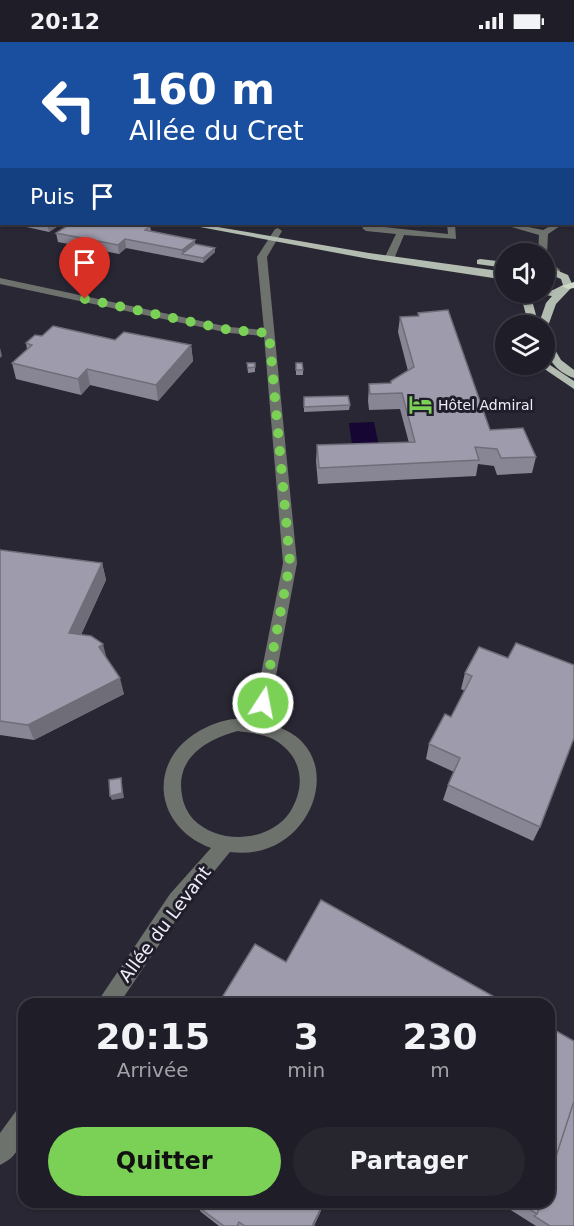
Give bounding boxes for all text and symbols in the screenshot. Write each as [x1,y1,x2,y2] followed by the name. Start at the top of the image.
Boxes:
[30,9,100,34] text: 20:12
[129,65,275,114] text: 160 m
[30,66,108,144] icon: left
[129,115,304,146] text: Allée du Cret
[86,180,119,213] icon: arrive
[30,184,74,209] text: Puis
[59,237,110,299] pin
[495,243,555,375] map controls
[495,243,555,303] button: sound
[68,246,101,279] icon: arrive
[495,315,555,375] button: layers
[407,392,433,418] hotel icon: Hôtel Admiral
[438,397,534,413] place label: Hôtel Admiral
[231,671,295,735] position arrow
[114,862,215,986] street label: Allée du Levant
[95,1016,210,1057] text: 20:15
[294,1016,319,1057] text: 3
[402,1016,478,1057] text: 230
[117,1058,189,1082] text: Arrivée
[287,1058,325,1082] text: min
[430,1058,450,1082] text: m
[48,1127,281,1196] button: Quitter
[293,1127,525,1196] button: Partager

